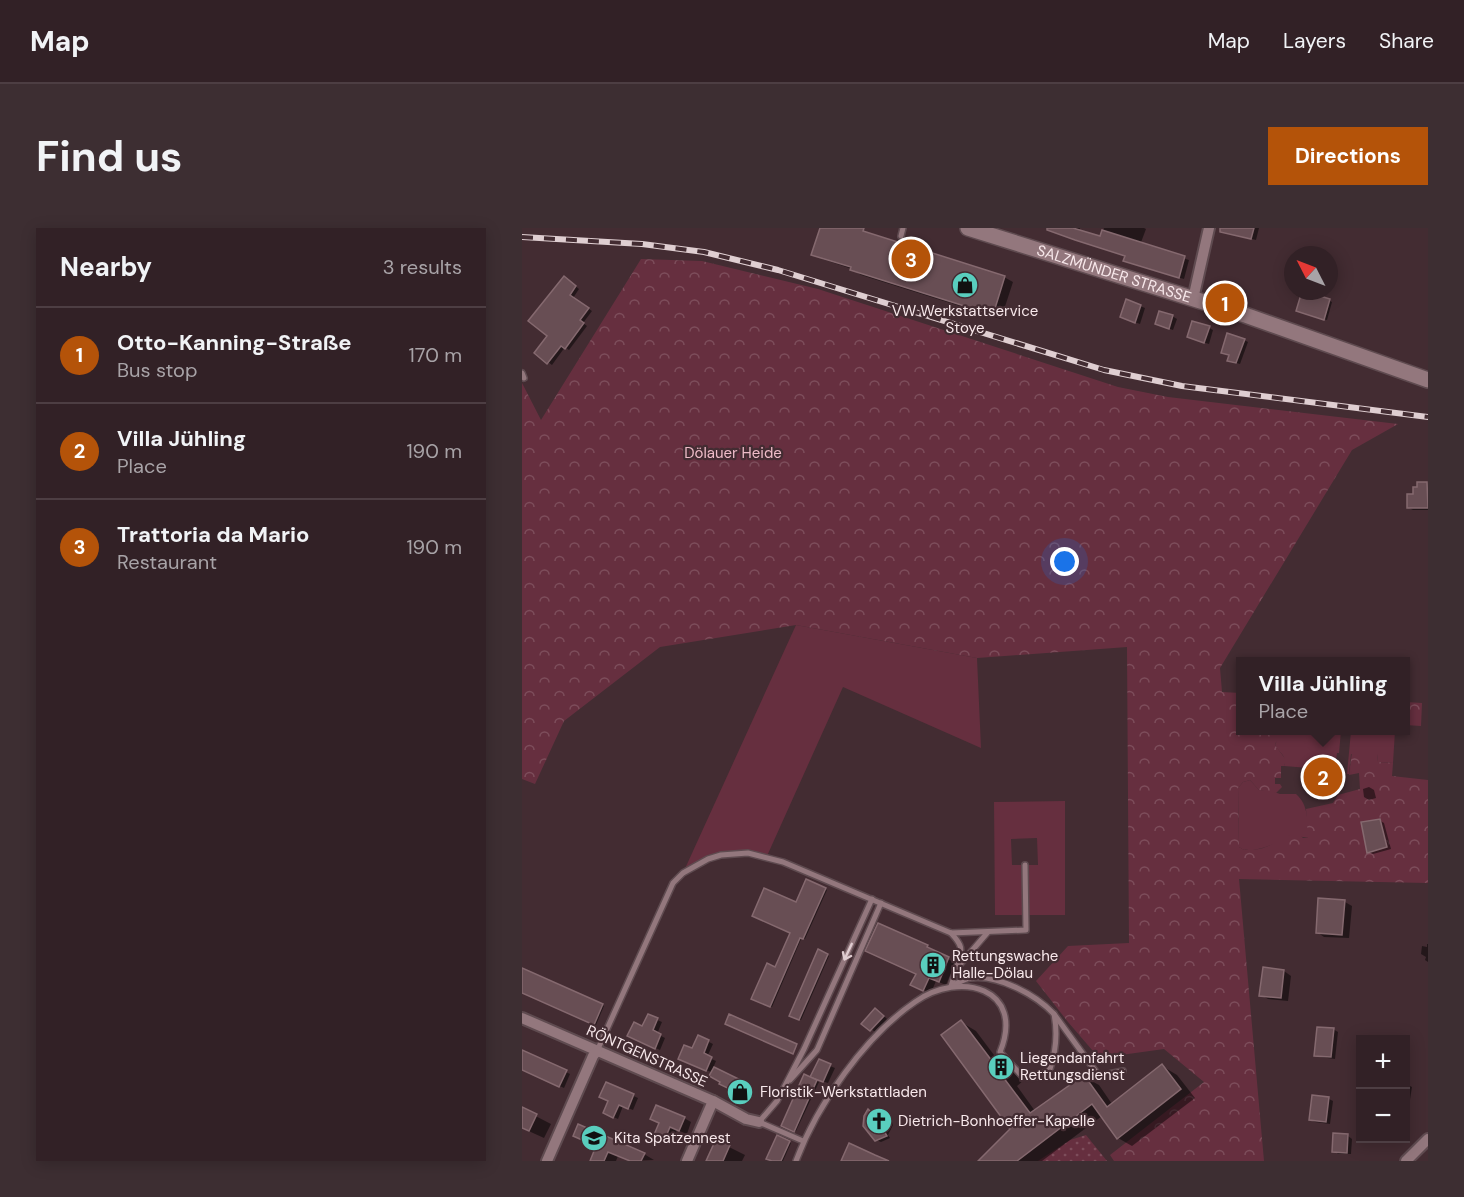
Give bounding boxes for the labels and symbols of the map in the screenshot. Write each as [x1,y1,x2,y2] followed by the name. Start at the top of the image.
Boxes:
[892,237,930,282] pin: 3
[1034,240,1194,307] street label: SALZMÜNDER STRASSE
[1284,246,1338,300] north arrow
[950,270,980,300] shop icon: VW Werkstattservice Stoye
[1206,280,1244,326] pin: 1
[892,301,1038,338] place label: VW Werkstattservice Stoye
[684,443,782,463] park label: Dölauer Heide
[1050,547,1079,576] your location
[1304,754,1342,800] pin: 2
[842,943,853,961] one-way arrow
[952,946,1058,983] place label: Rettungswache Halle-Dölau
[918,950,948,980] building icon: Rettungswache Halle-Dölau
[583,1020,711,1092] street label: RÖNTGENSTRASSE
[1020,1048,1125,1085] place label: Liegendanfahrt Rettungsdienst
[986,1052,1016,1082] building icon: Liegendanfahrt Rettungsdienst
[725,1077,755,1107] shop icon: Floristik-Werkstattladen
[760,1082,927,1102] place label: Floristik-Werkstattladen
[864,1106,894,1136] church icon: Dietrich-Bonhoeffer-Kapelle
[898,1111,1095,1131] place label: Dietrich-Bonhoeffer-Kapelle
[579,1123,609,1153] school or university icon: Kita Spatzennest
[614,1128,731,1148] place label: Kita Spatzennest

